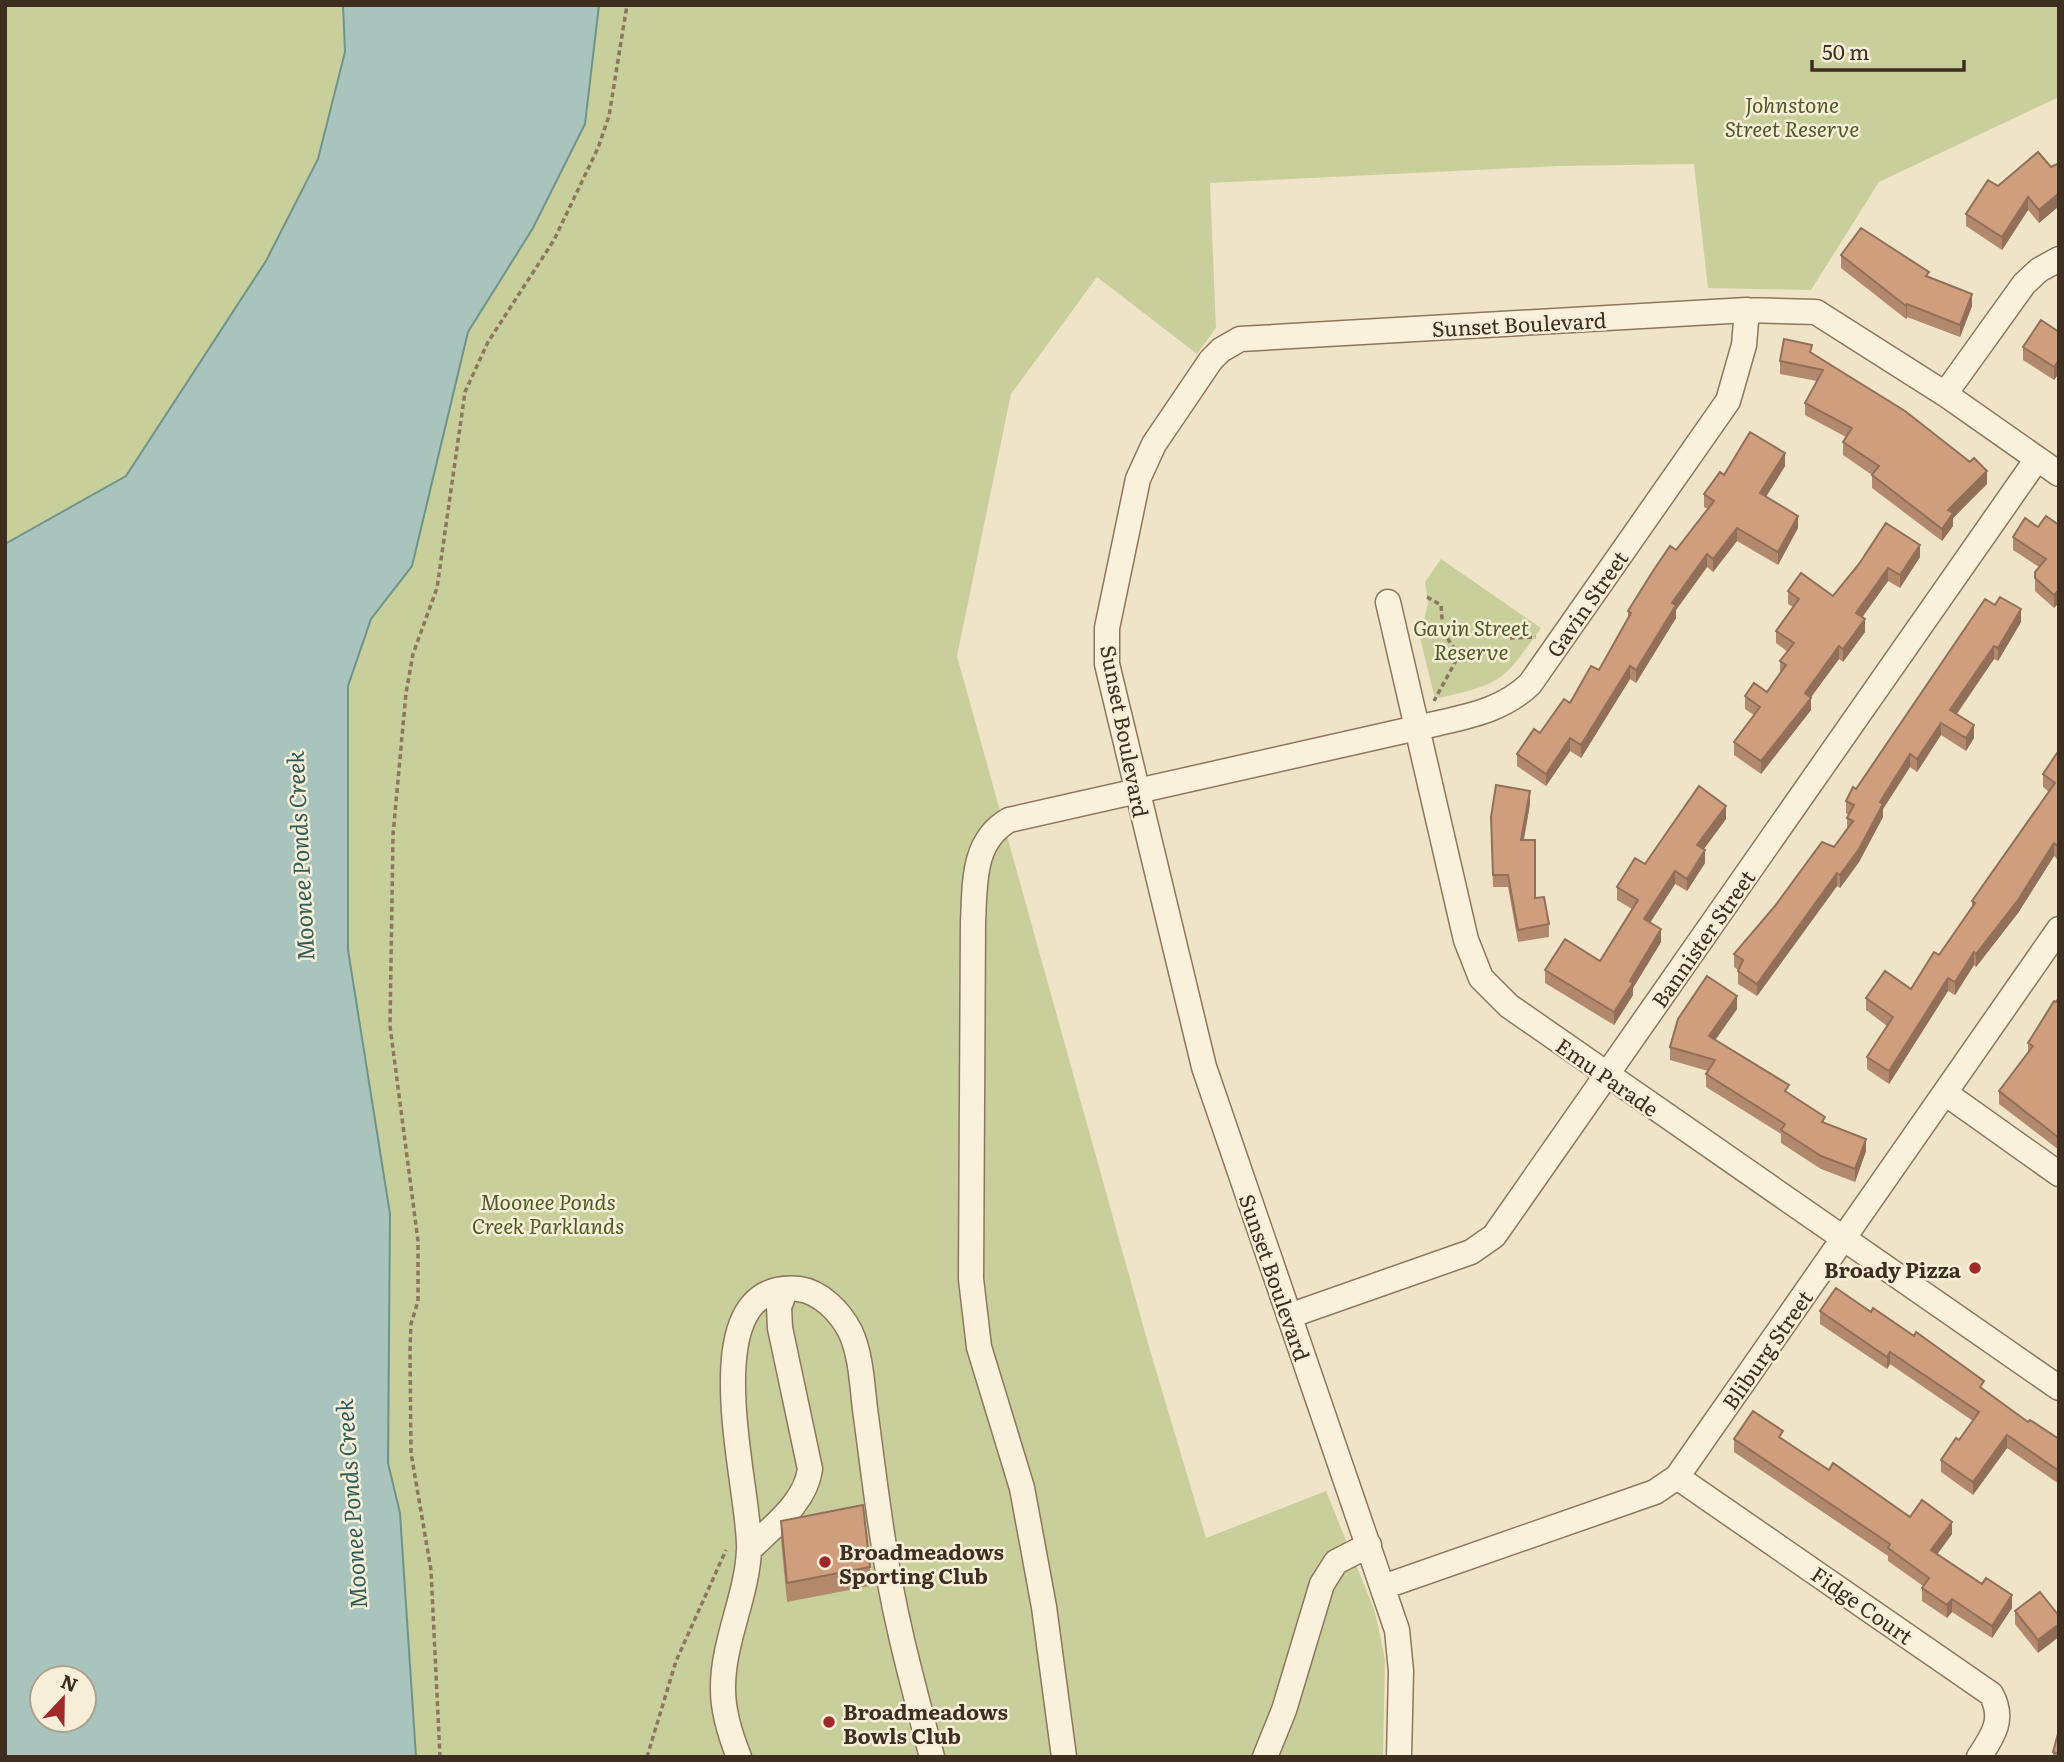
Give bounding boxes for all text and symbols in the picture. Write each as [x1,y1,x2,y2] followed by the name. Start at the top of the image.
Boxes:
[1812,28,1964,72] scale bar
[1822,35,1869,66] text: 50 m
[1725,88,1859,143] park label: Johnstone Street Reserve
[1431,303,1607,343] street label: Sunset Boulevard
[1538,543,1635,663] street label: Gavin Street
[1413,611,1530,666] park label: Gavin Street Reserve
[1094,642,1158,820] street label: Sunset Boulevard
[276,750,321,962] water label: Moonee Ponds Creek
[1643,862,1761,1013] street label: Bannister Street
[1550,1029,1666,1123] street label: Emu Parade
[472,1185,624,1240] park label: Moonee Ponds Creek Parklands
[1233,1189,1319,1365] street label: Sunset Boulevard
[1824,1253,1962,1284] place label: Broady Pizza
[1967,1260,1983,1276] marker: Broady Pizza
[1713,1283,1819,1415] street label: Bliburg Street
[326,1397,374,1610] water label: Moonee Ponds Creek
[839,1535,1004,1590] place label: Broadmeadows Sporting Club
[817,1554,833,1570] marker: Broadmeadows Sporting Club
[1806,1558,1921,1651] street label: Fidge Court
[28,1664,98,1734] north arrow
[57,1666,82,1698] text: N
[843,1695,1008,1750] place label: Broadmeadows Bowls Club
[821,1714,837,1730] marker: Broadmeadows Bowls Club

